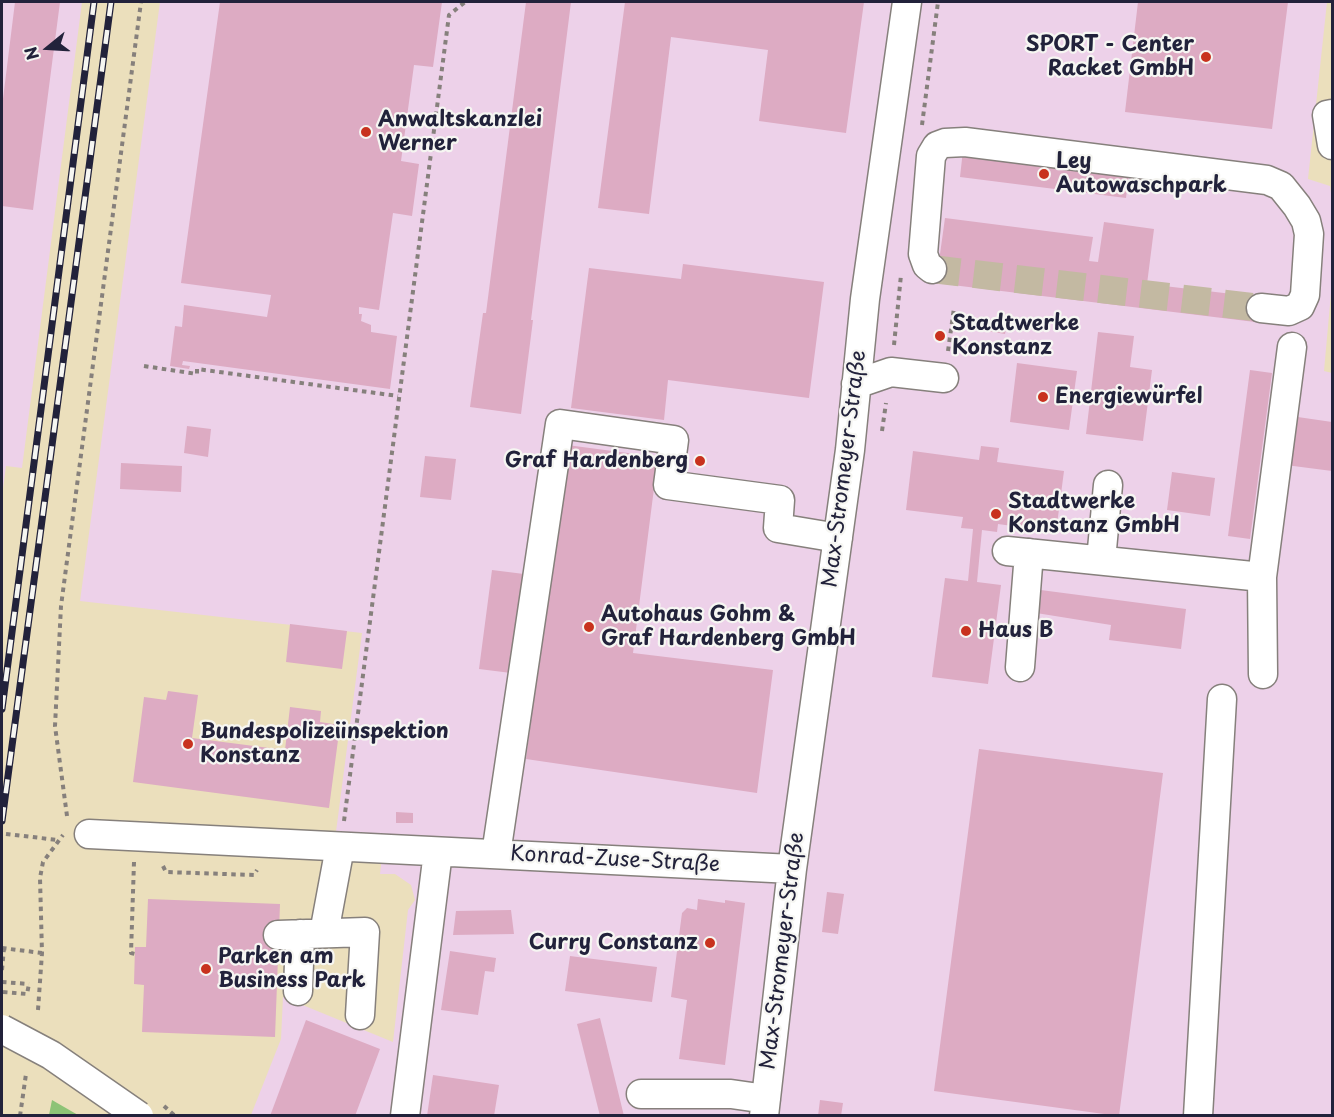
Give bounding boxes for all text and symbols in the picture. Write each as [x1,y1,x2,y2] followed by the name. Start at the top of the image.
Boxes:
[18,18,78,78] north arrow
[1026,32,1194,82] place label: SPORT - Center Racket GmbH
[18,44,44,63] text: N
[1199,50,1213,64] marker: SPORT - Center Racket GmbH
[378,107,542,157] place label: Anwaltskanzlei Werner
[359,125,373,139] marker: Anwaltskanzlei Werner
[1056,149,1227,199] place label: Ley Autowaschpark
[1037,167,1051,181] marker: Ley Autowaschpark
[952,311,1079,361] place label: Stadtwerke Konstanz
[933,329,947,343] marker: Stadtwerke Konstanz
[818,349,872,589] street label: Max-Stromeyer-Straße
[1055,384,1202,410] place label: Energiewürfel
[1036,390,1050,404] marker: Energiewürfel
[505,448,688,474] place label: Graf Hardenberg
[693,454,707,468] marker: Graf Hardenberg
[1008,489,1180,539] place label: Stadtwerke Konstanz GmbH
[989,507,1003,521] marker: Stadtwerke Konstanz GmbH
[601,602,856,652] place label: Autohaus Gohm & Graf Hardenberg GmbH
[978,618,1053,644] place label: Haus B
[582,620,596,634] marker: Autohaus Gohm & Graf Hardenberg GmbH
[959,624,973,638] marker: Haus B
[200,719,449,769] place label: Bundespolizeiinspektion Konstanz
[181,737,195,751] marker: Bundespolizeiinspektion Konstanz
[756,831,810,1071] street label: Max-Stromeyer-Straße
[509,842,721,878] street label: Konrad-Zuse-Straße
[529,930,698,956] place label: Curry Constanz
[703,936,717,950] marker: Curry Constanz
[218,944,366,994] place label: Parken am Business Park
[199,962,213,976] marker: Parken am Business Park

